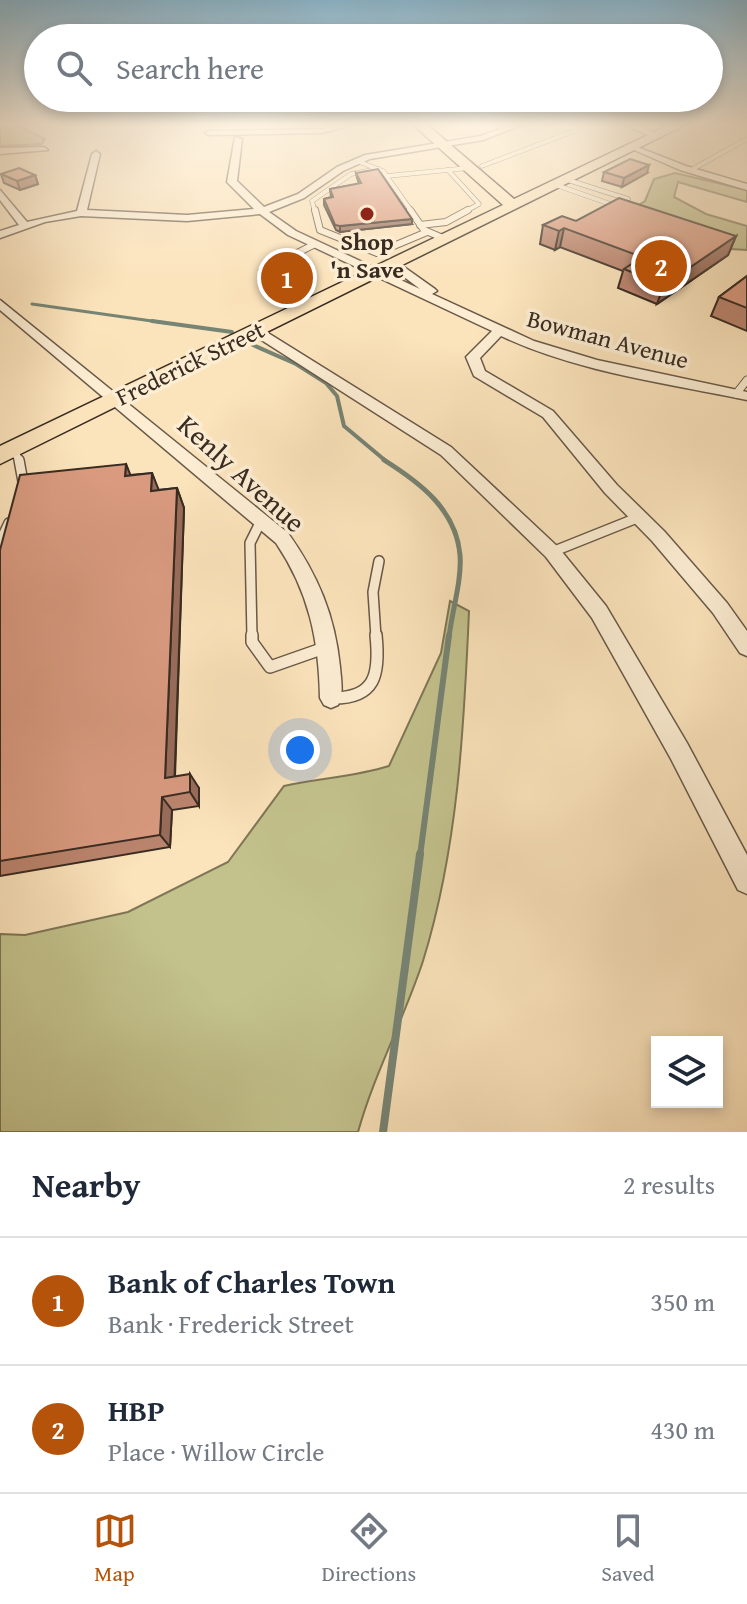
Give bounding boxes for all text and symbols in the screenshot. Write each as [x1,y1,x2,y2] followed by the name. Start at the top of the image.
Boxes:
[24,24,723,112] search box
[52,46,96,90] icon: search
[116,46,264,90] text: Search here
[358,205,376,223] marker: Shop 'n Save
[330,224,404,287] place label: Shop 'n Save
[635,236,687,296] pin: 2
[261,248,313,308] pin: 1
[523,301,693,377] street label: Bowman Avenue
[110,312,271,414] street label: Frederick Street
[169,404,315,542] street label: Kenly Avenue
[280,730,320,770] your location
[651,1036,723,1108] map controls
[651,1036,723,1108] button: layers
[32,1160,141,1209] text: Nearby
[623,1165,715,1204] text: 2 results
[108,1260,395,1304] text: Bank of Charles Town
[51,1282,65,1321] text: 1
[650,1282,715,1321] text: 350 m
[108,1304,354,1343] text: Bank · Frederick Street
[108,1388,165,1432] text: HBP
[51,1410,65,1449] text: 2
[650,1410,715,1449] text: 430 m
[108,1432,325,1471] text: Place · Willow Circle
[93,1509,137,1589] tab: Map
[322,1509,416,1589] tab: Directions
[601,1509,654,1589] tab: Saved

